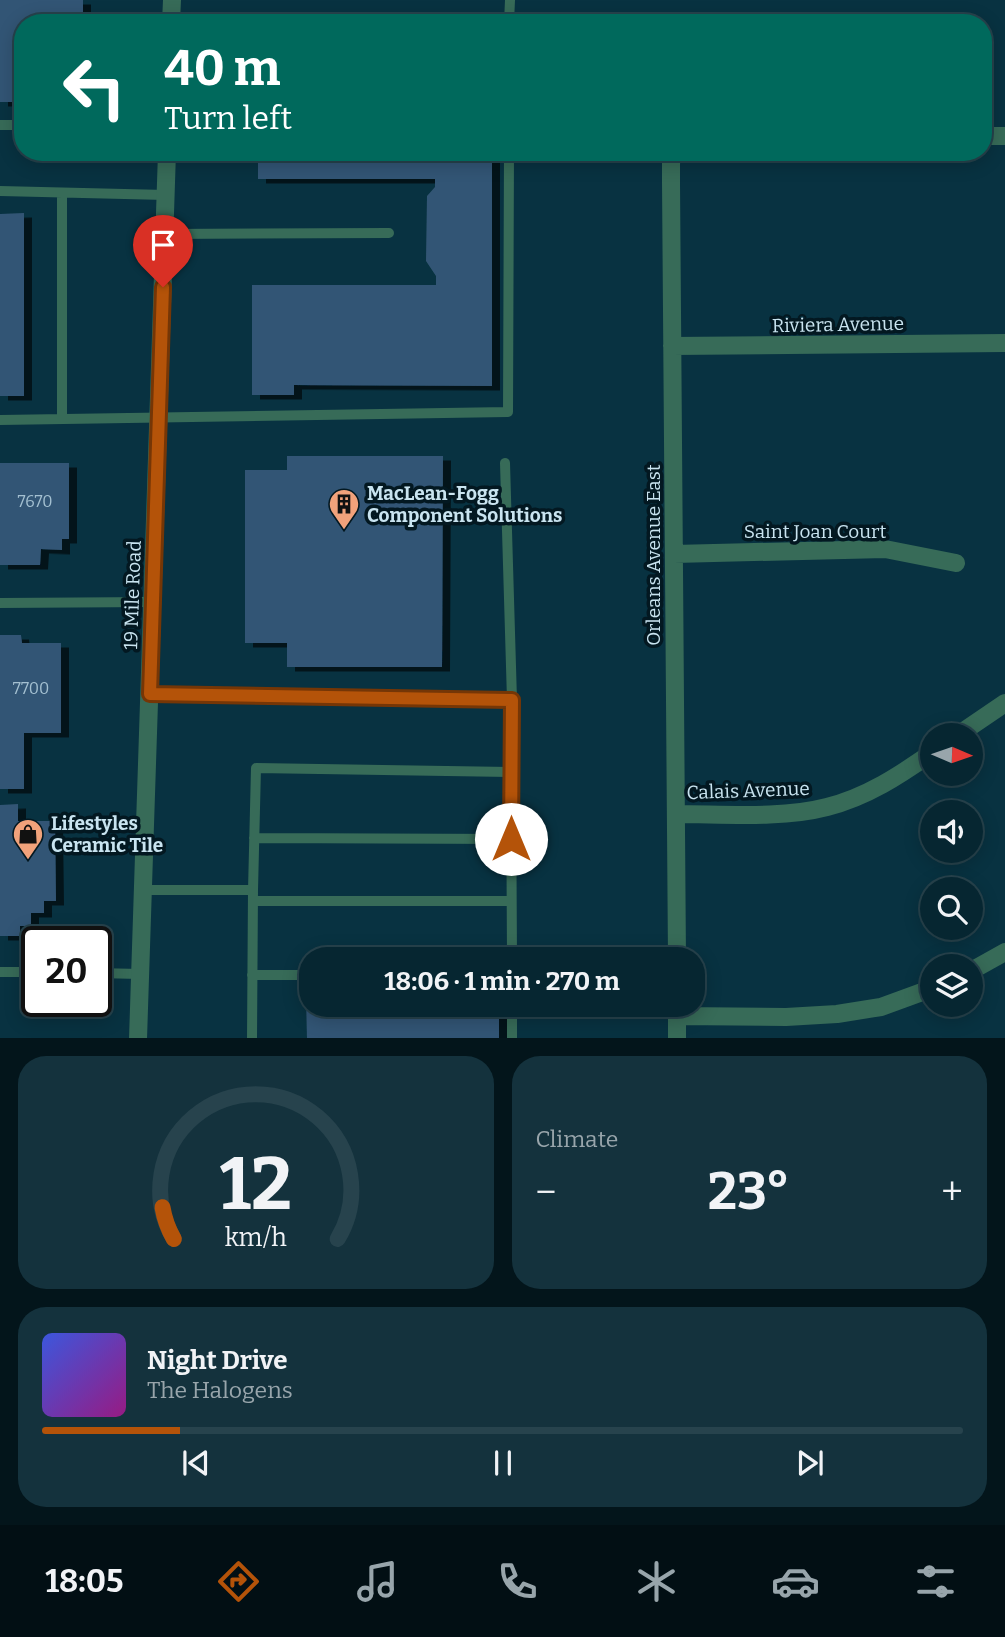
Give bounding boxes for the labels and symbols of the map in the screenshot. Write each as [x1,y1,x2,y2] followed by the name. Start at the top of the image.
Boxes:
[133,215,193,287] pin
[772,312,904,337] street label: Riviera Avenue
[642,464,665,646] street label: Orleans Avenue East
[367,482,562,527] place label: MacLean-Fogg Component Solutions
[327,487,361,531] building icon: MacLean-Fogg Component Solutions
[18,492,52,511] house number: 7670
[744,520,886,543] street label: Saint Joan Court
[119,540,146,650] street label: 19 Mile Road
[13,679,49,698] house number: 7700
[920,723,984,786] north arrow
[686,777,810,804] street label: Calais Avenue
[474,802,548,876] position arrow
[51,812,163,857] place label: Lifestyles Ceramic Tile
[11,817,45,861] shop icon: Lifestyles Ceramic Tile
[21,926,112,1017] speed limit sign: 20

